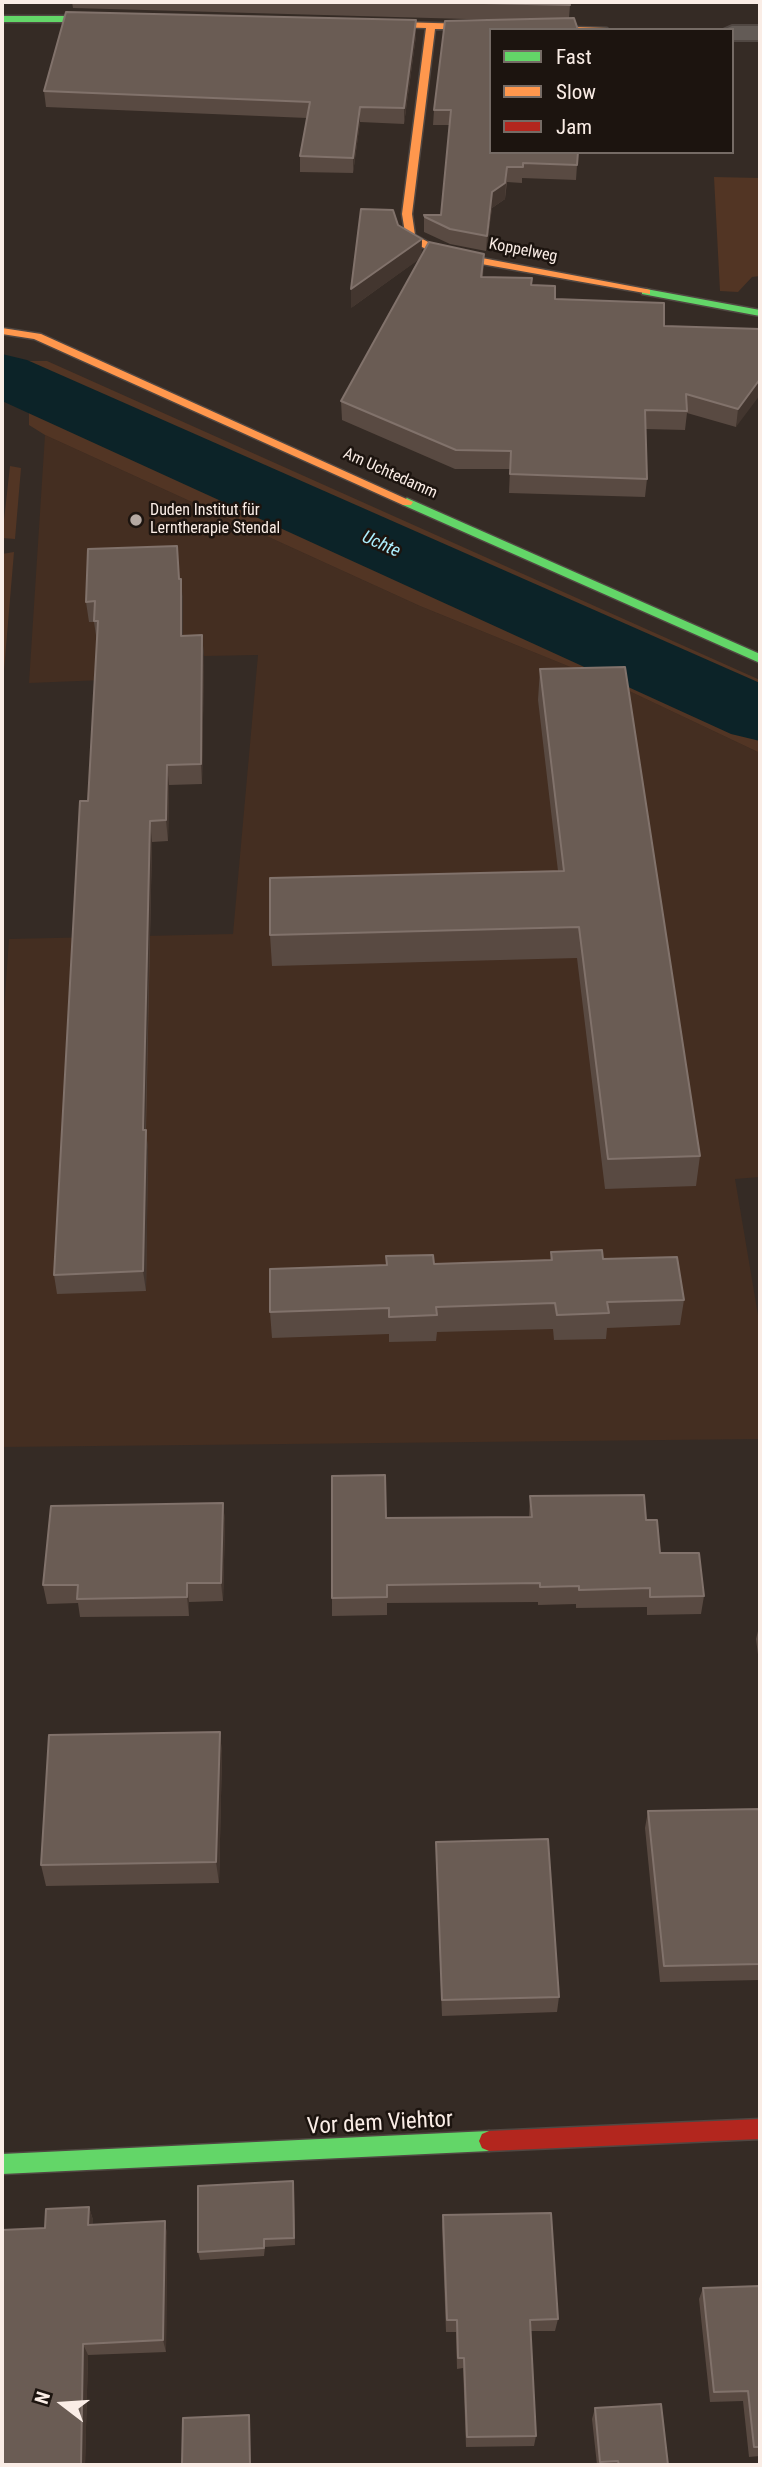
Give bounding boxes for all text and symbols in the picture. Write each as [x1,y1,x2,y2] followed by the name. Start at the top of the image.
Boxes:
[489,28,734,154] legend
[556,45,592,69] text: Fast
[556,80,596,104] text: Slow
[556,115,592,139] text: Jam
[487,235,559,267] street label: Koppelweg
[340,445,440,503] street label: Am Uchtedamm
[150,501,280,539] place label: Duden Institut für Lerntherapie Stendal
[128,512,144,528] marker: Duden Institut für Lerntherapie Stendal
[358,527,404,563] water label: Uchte
[306,2106,454,2142] street label: Vor dem Viehtor
[28,2369,98,2439] north arrow
[30,2389,55,2407] text: N

